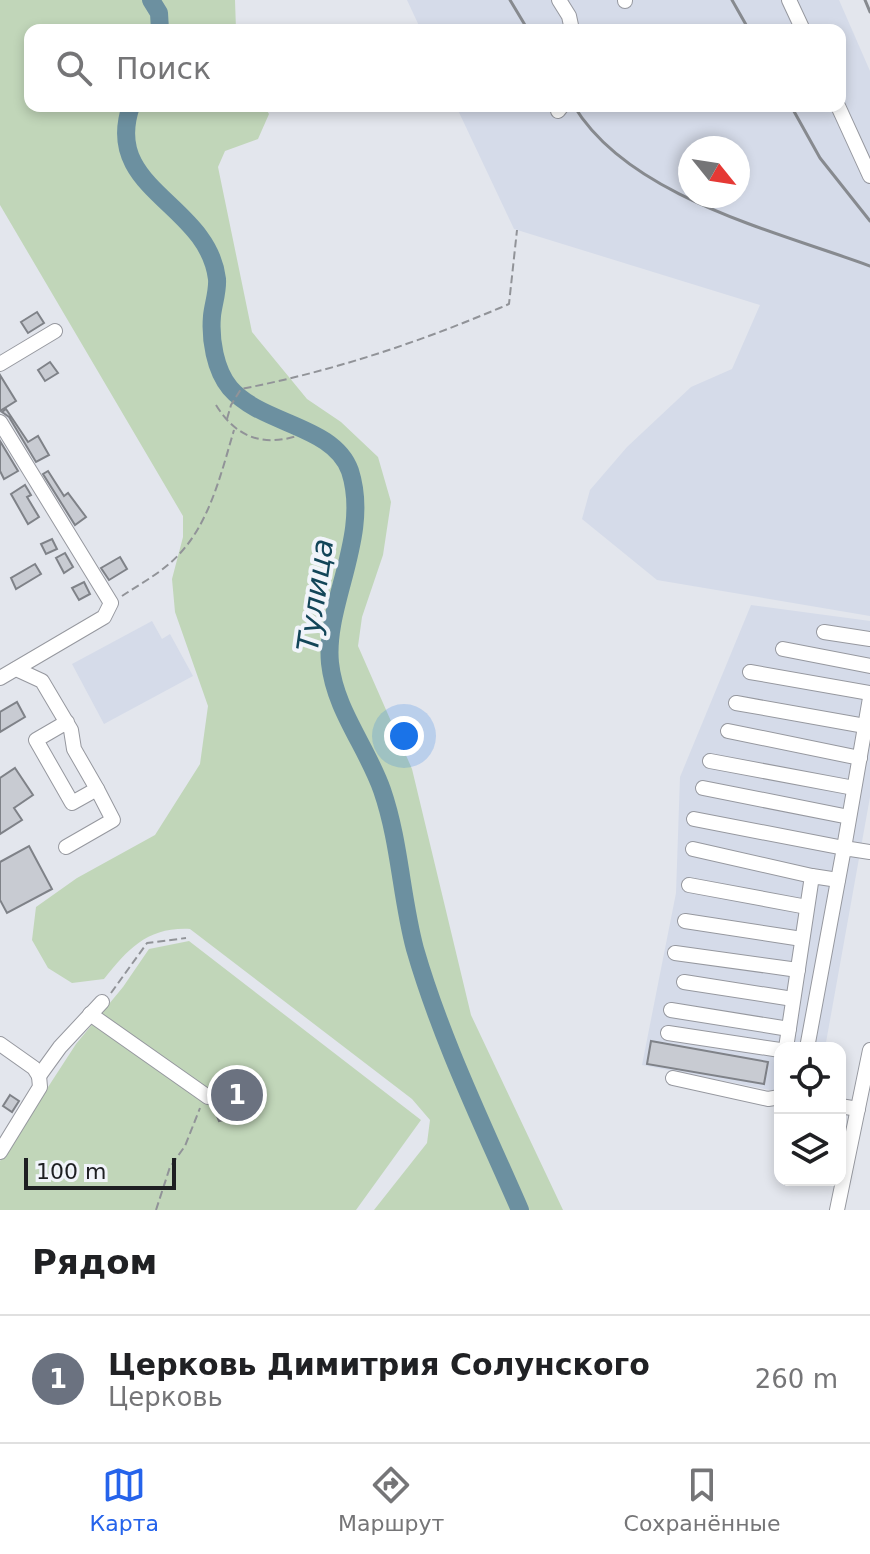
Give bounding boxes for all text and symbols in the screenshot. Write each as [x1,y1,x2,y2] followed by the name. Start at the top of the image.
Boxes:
[24,24,846,112] search box
[52,46,96,90] icon: search
[116,51,211,86] text: Поиск
[678,136,750,208] north arrow
[290,536,340,654] water label: Тулица
[384,716,424,756] your location
[774,1042,846,1186] map controls
[774,1042,846,1114] button: locate
[211,1065,263,1125] pin: 1
[774,1114,846,1186] button: layers
[24,1154,176,1190] scale bar
[36,1159,106,1184] text: 100 m
[32,1242,157,1282] text: Рядом
[108,1347,650,1382] text: Церковь Димитрия Солунского
[49,1364,67,1394] text: 1
[755,1364,838,1394] text: 260 m
[108,1382,223,1412] text: Церковь
[90,1463,159,1536] tab: Карта
[338,1463,444,1536] tab: Маршрут
[624,1463,780,1536] tab: Сохранённые

